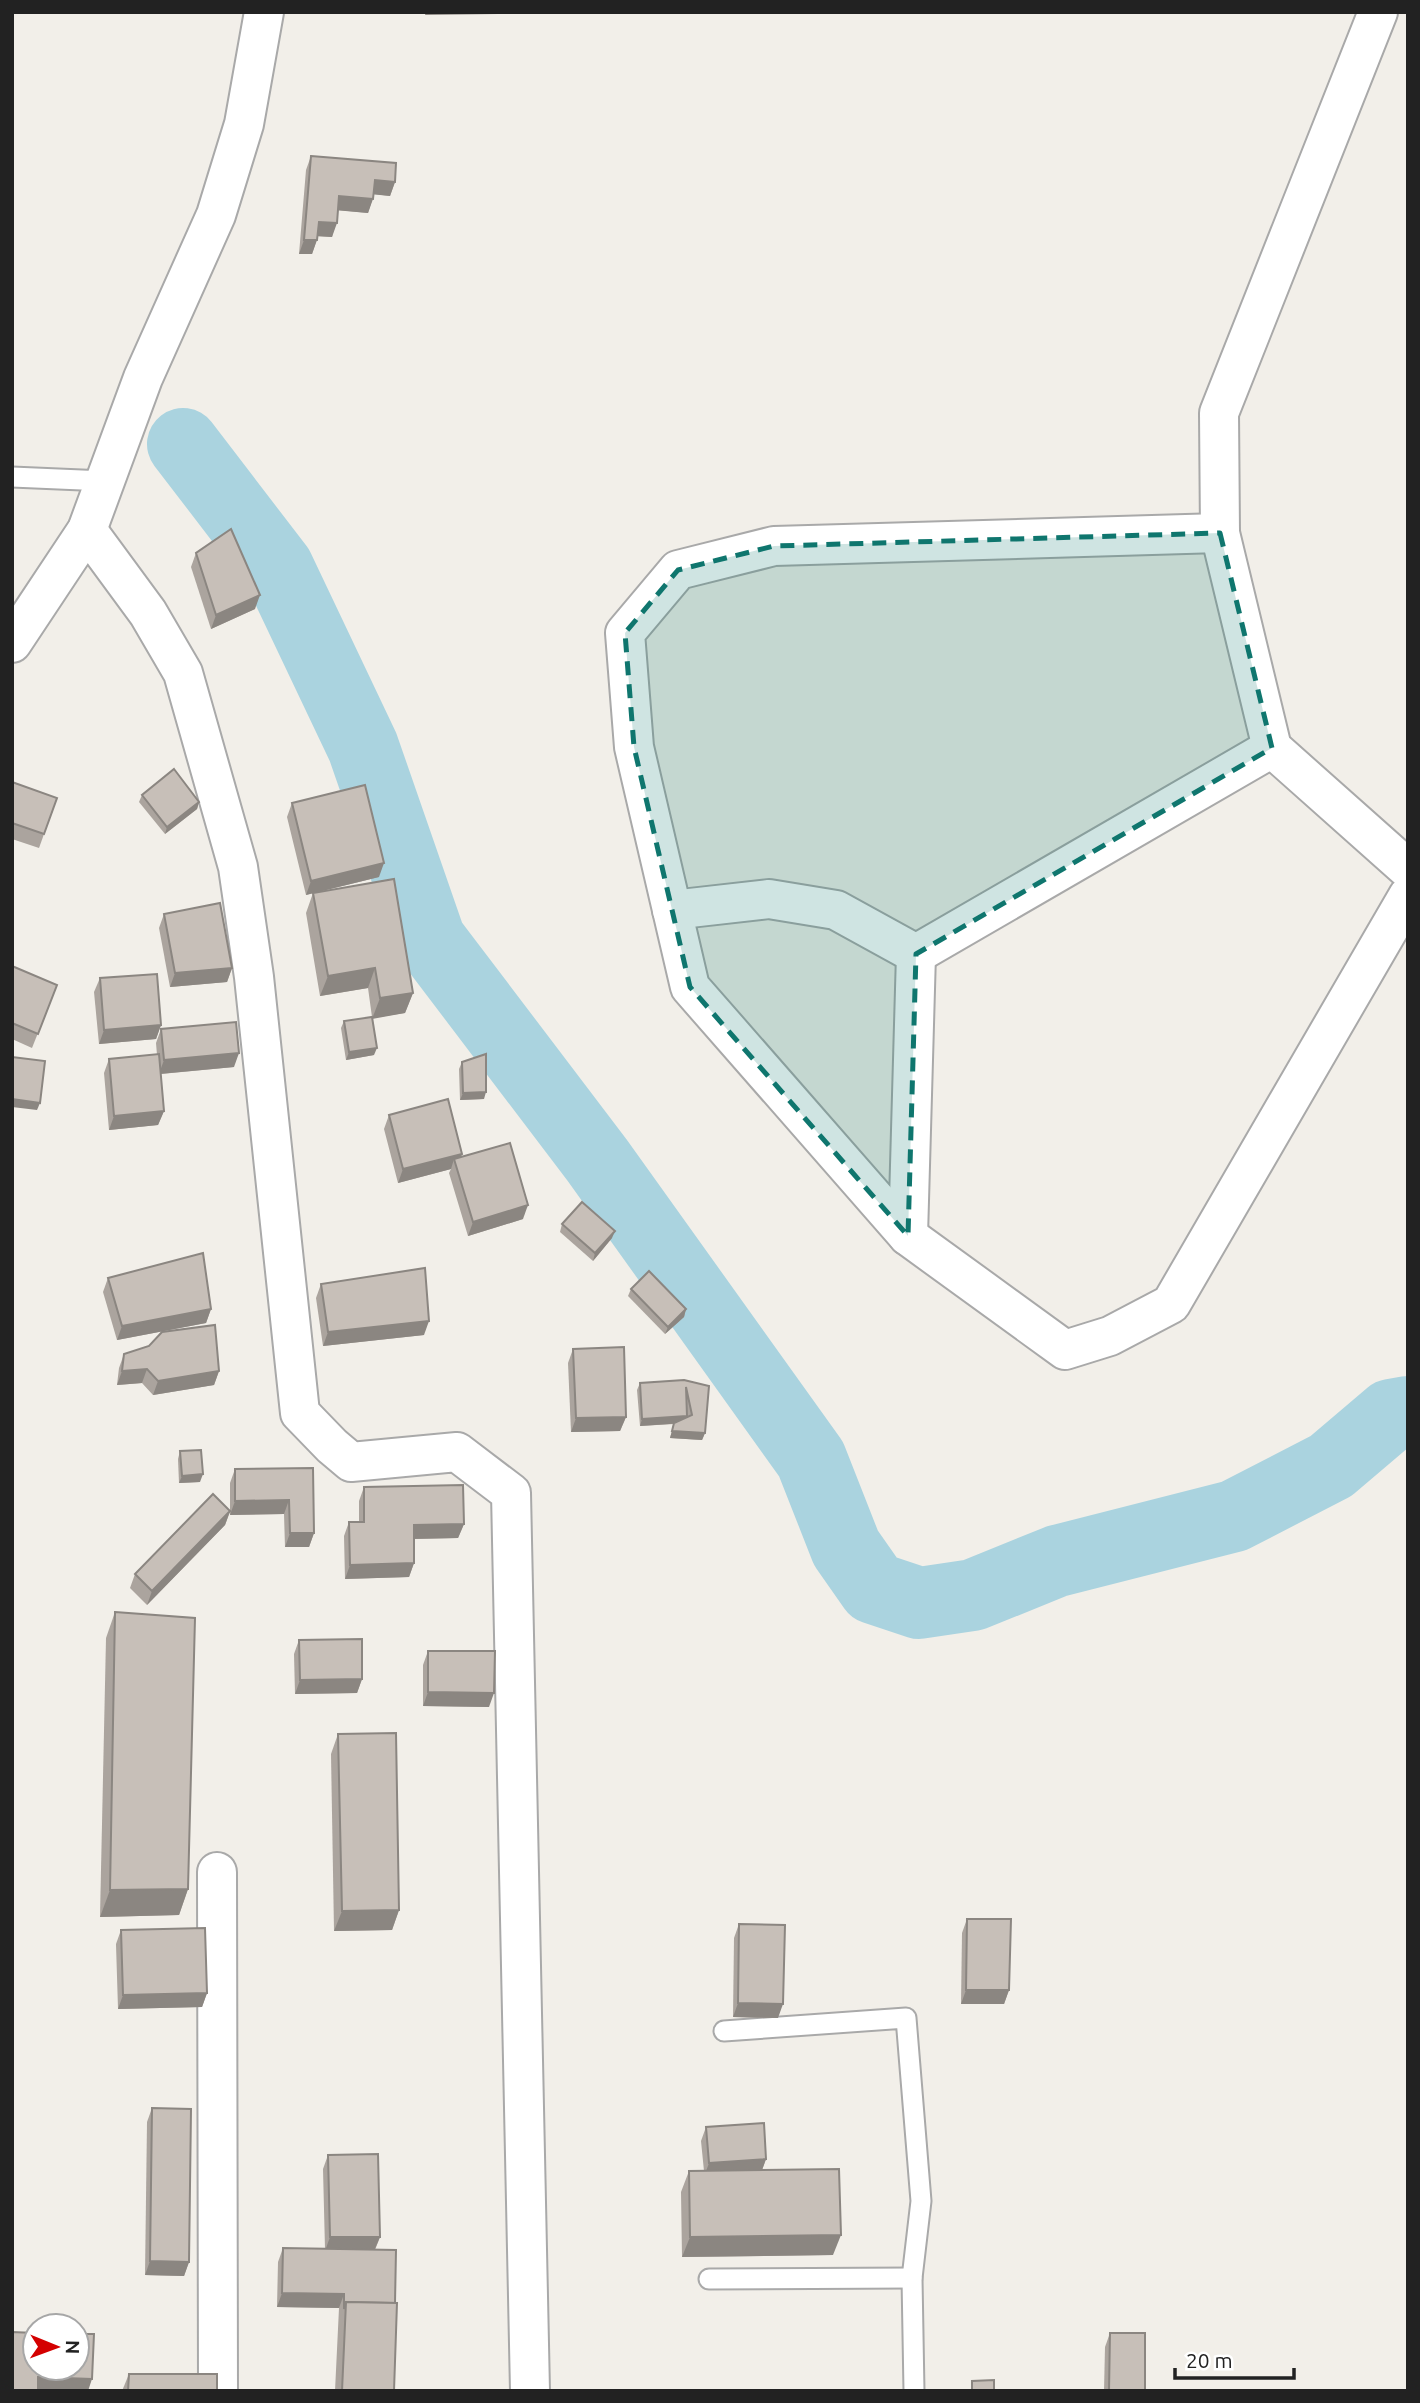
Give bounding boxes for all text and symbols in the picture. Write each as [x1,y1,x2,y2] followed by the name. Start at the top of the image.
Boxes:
[21,2312,91,2382] north arrow
[1175,2336,1294,2380] scale bar
[62,2340,84,2355] text: N
[1186,2348,1233,2372] text: 20 m

